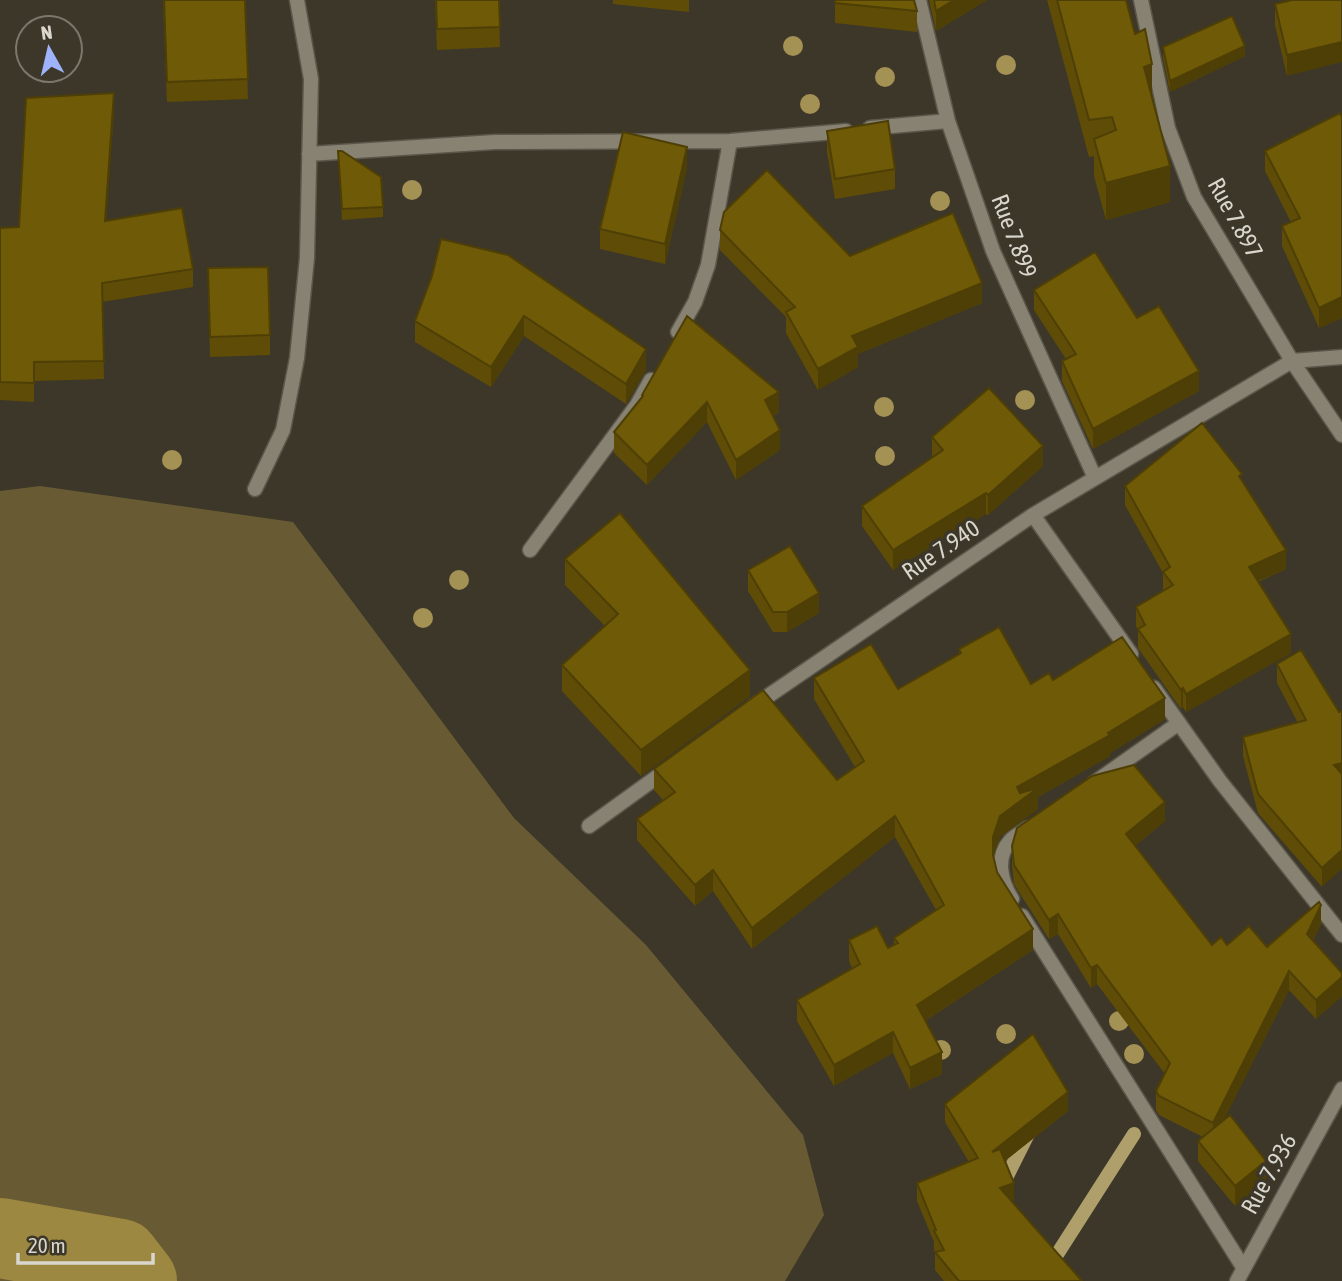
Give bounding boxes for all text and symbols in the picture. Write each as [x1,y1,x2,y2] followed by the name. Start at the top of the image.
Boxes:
[14,14,84,84] north arrow
[40,20,54,44] text: N
[1202,173,1268,262] street label: Rue 7.897
[986,190,1043,281] street label: Rue 7.899
[897,514,984,585] street label: Rue 7.940
[1236,1129,1302,1218] street label: Rue 7.936
[18,1222,152,1266] scale bar
[28,1233,66,1257] text: 20 m

